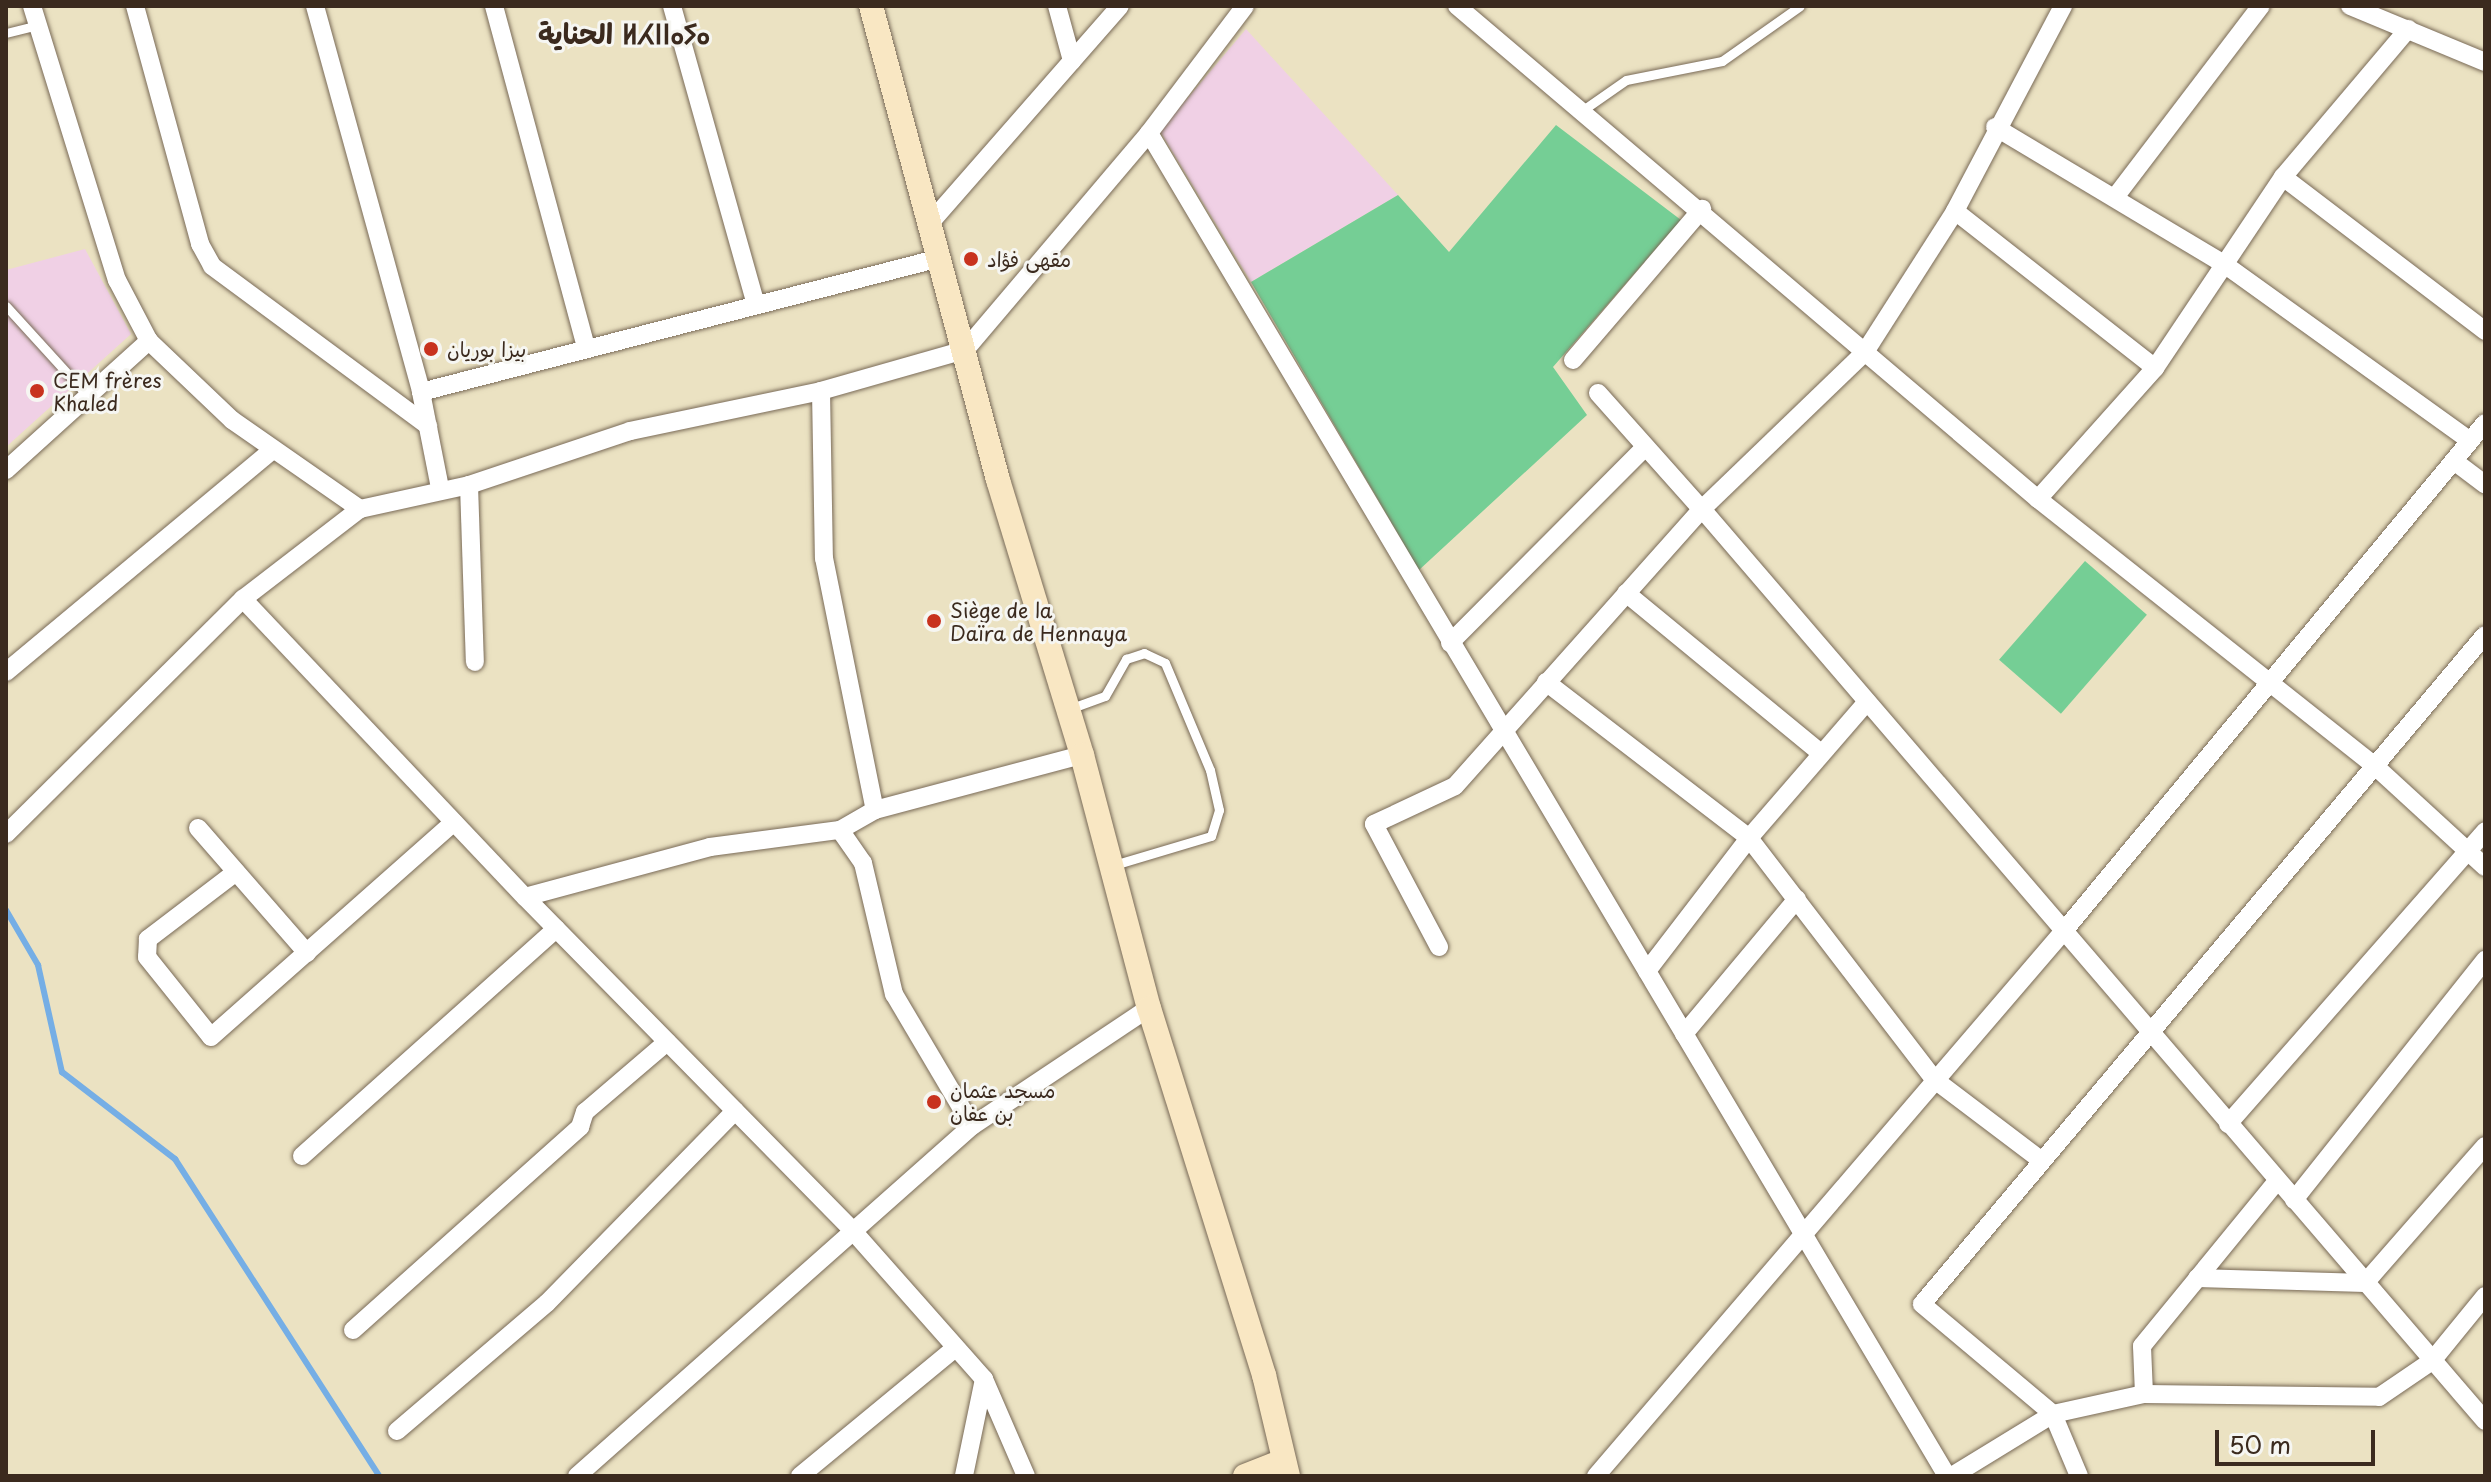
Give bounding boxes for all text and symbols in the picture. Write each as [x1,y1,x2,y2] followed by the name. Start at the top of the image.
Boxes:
[538,16,710,50] district label: الحناية ⵍⵃⵏⵏⴰⵢⴰ
[987,247,1071,271] place label: مقهى فؤاد
[962,250,980,268] marker: مقهى فؤاد
[447,337,526,361] place label: بيزا بوريان
[422,340,440,358] marker: بيزا بوريان
[53,368,163,415] place label: CEM frères Khaled
[28,382,46,400] marker: CEM frères Khaled
[950,598,1127,645] place label: Siège de la Daïra de Hennaya
[925,612,943,630] marker: Siège de la Daïra de Hennaya
[950,1078,1055,1125] place label: مسجد عثمان بن عفان
[925,1093,943,1111] marker: مسجد عثمان بن عفان
[2219,1414,2379,1464] scale bar
[2229,1426,2291,1462] text: 50 m

